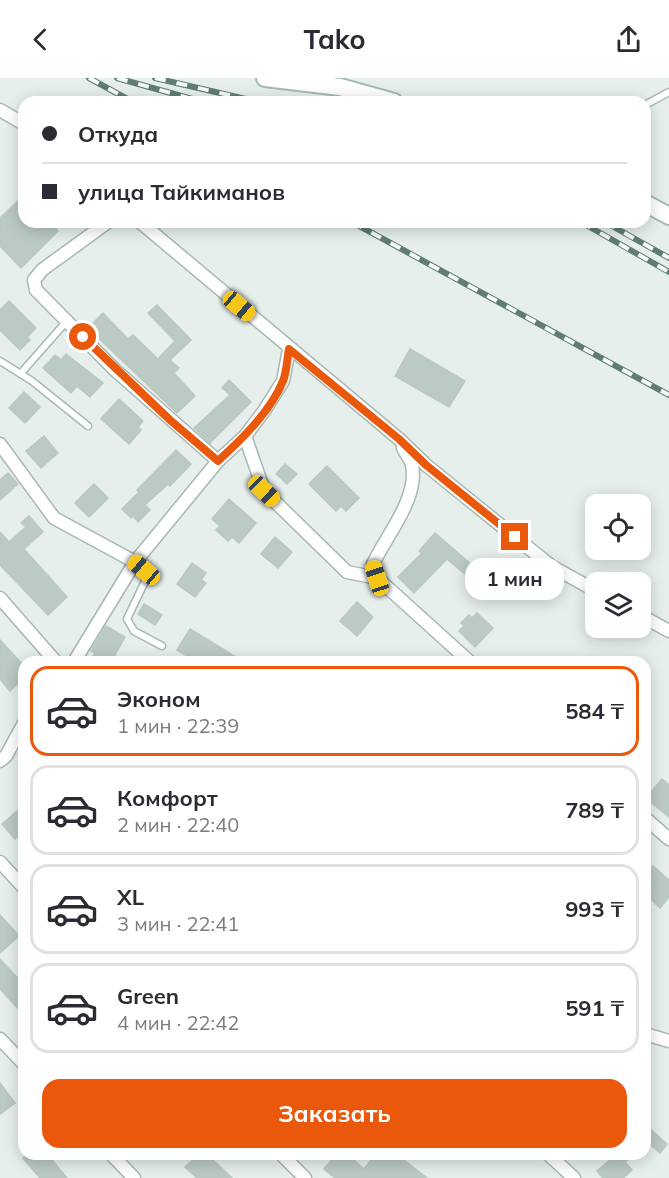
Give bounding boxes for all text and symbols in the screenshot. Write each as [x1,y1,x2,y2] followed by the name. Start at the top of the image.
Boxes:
[304,22,365,56] text: Tako
[24,23,57,56] icon: back
[612,23,645,56] icon: share
[78,120,158,148] text: Откуда
[78,178,285,206] text: улица Тайкиманов
[219,288,259,324] car
[69,323,96,350] route start
[245,472,283,510] car
[585,494,651,638] map controls
[585,494,651,560] button: locate
[501,523,528,550] route end
[124,552,164,588] car
[363,558,391,598] car
[466,558,564,600] callout: 1 мин
[486,566,543,591] text: 1 мин
[585,572,651,638] button: layers
[45,684,99,738] icon: car
[117,685,201,713] text: Эконом
[565,697,624,725] text: 584 ₸
[117,713,239,738] text: 1 мин · 22:39
[45,783,99,837] icon: car
[117,784,218,812] text: Комфорт
[565,796,624,824] text: 789 ₸
[117,812,239,837] text: 2 мин · 22:40
[45,882,99,936] icon: car
[117,883,144,911] text: XL
[565,895,624,923] text: 993 ₸
[117,911,239,936] text: 3 мин · 22:41
[45,981,99,1035] icon: car
[117,982,179,1010] text: Green
[565,994,624,1022] text: 591 ₸
[117,1010,239,1035] text: 4 мин · 22:42
[42,1079,627,1148] button: Заказать

